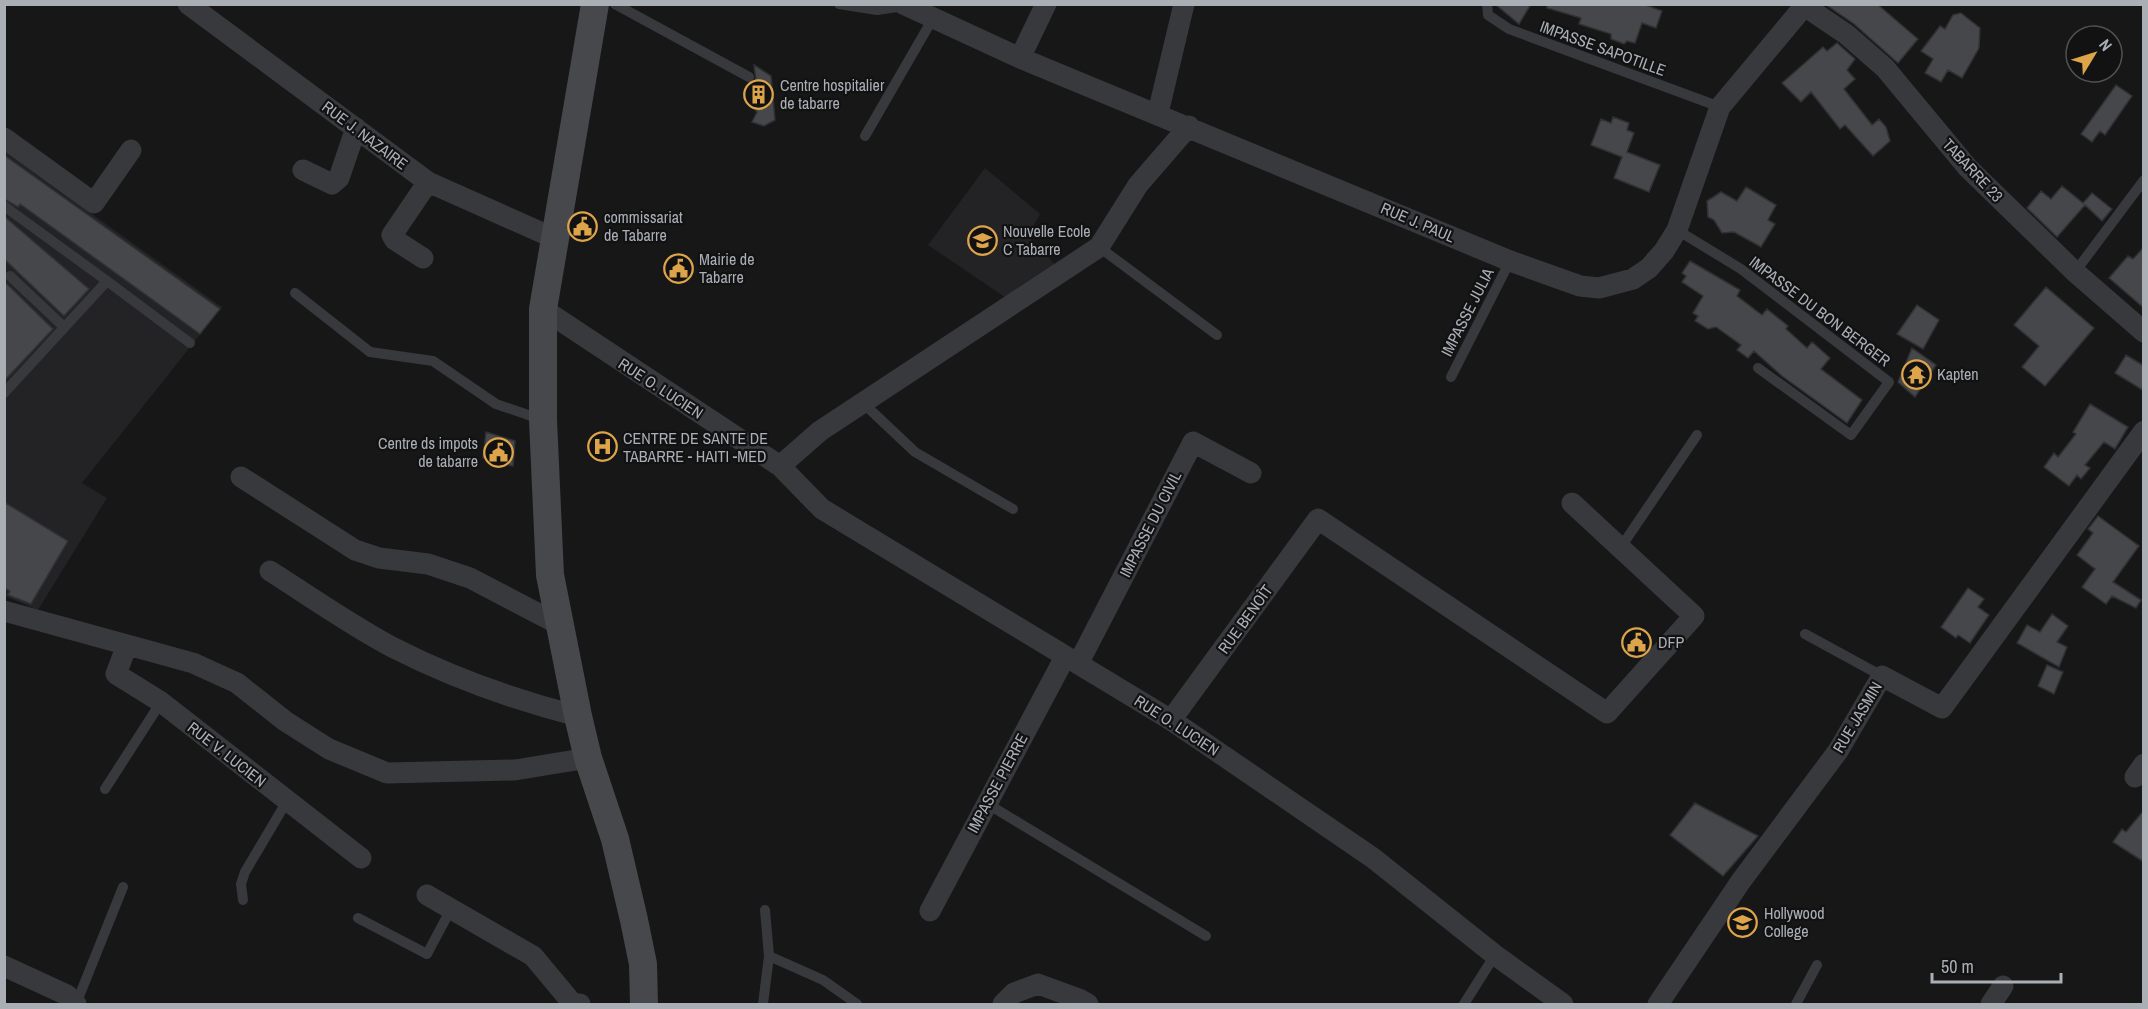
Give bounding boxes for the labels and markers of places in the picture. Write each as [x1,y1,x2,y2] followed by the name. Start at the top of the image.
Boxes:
[780,74,885,114] place label: Centre hospitalier de tabarre
[743,78,775,110] building icon: Centre hospitalier de tabarre
[604,206,683,246] place label: commissariat de Tabarre
[567,210,599,242] public building icon: commissariat de Tabarre
[1003,220,1091,260] place label: Nouvelle Ecole C Tabarre
[966,224,998,256] school or university icon: Nouvelle Ecole C Tabarre
[699,248,754,288] place label: Mairie de Tabarre
[662,252,694,284] public building icon: Mairie de Tabarre
[1900,358,1932,390] temple icon: Kapten
[1937,363,1979,385] place label: Kapten
[623,427,768,467] place label: CENTRE DE SANTE DE TABARRE - HAITI -MED
[586,431,618,463] hospital icon: CENTRE DE SANTE DE TABARRE - HAITI -MED
[378,432,478,472] place label: Centre ds impots de tabarre
[483,436,515,468] public building icon: Centre ds impots de tabarre
[1621,626,1653,658] public building icon: DFP
[1658,631,1684,653] place label: DFP
[1764,902,1825,942] place label: Hollywood College
[1727,906,1759,938] school or university icon: Hollywood College

